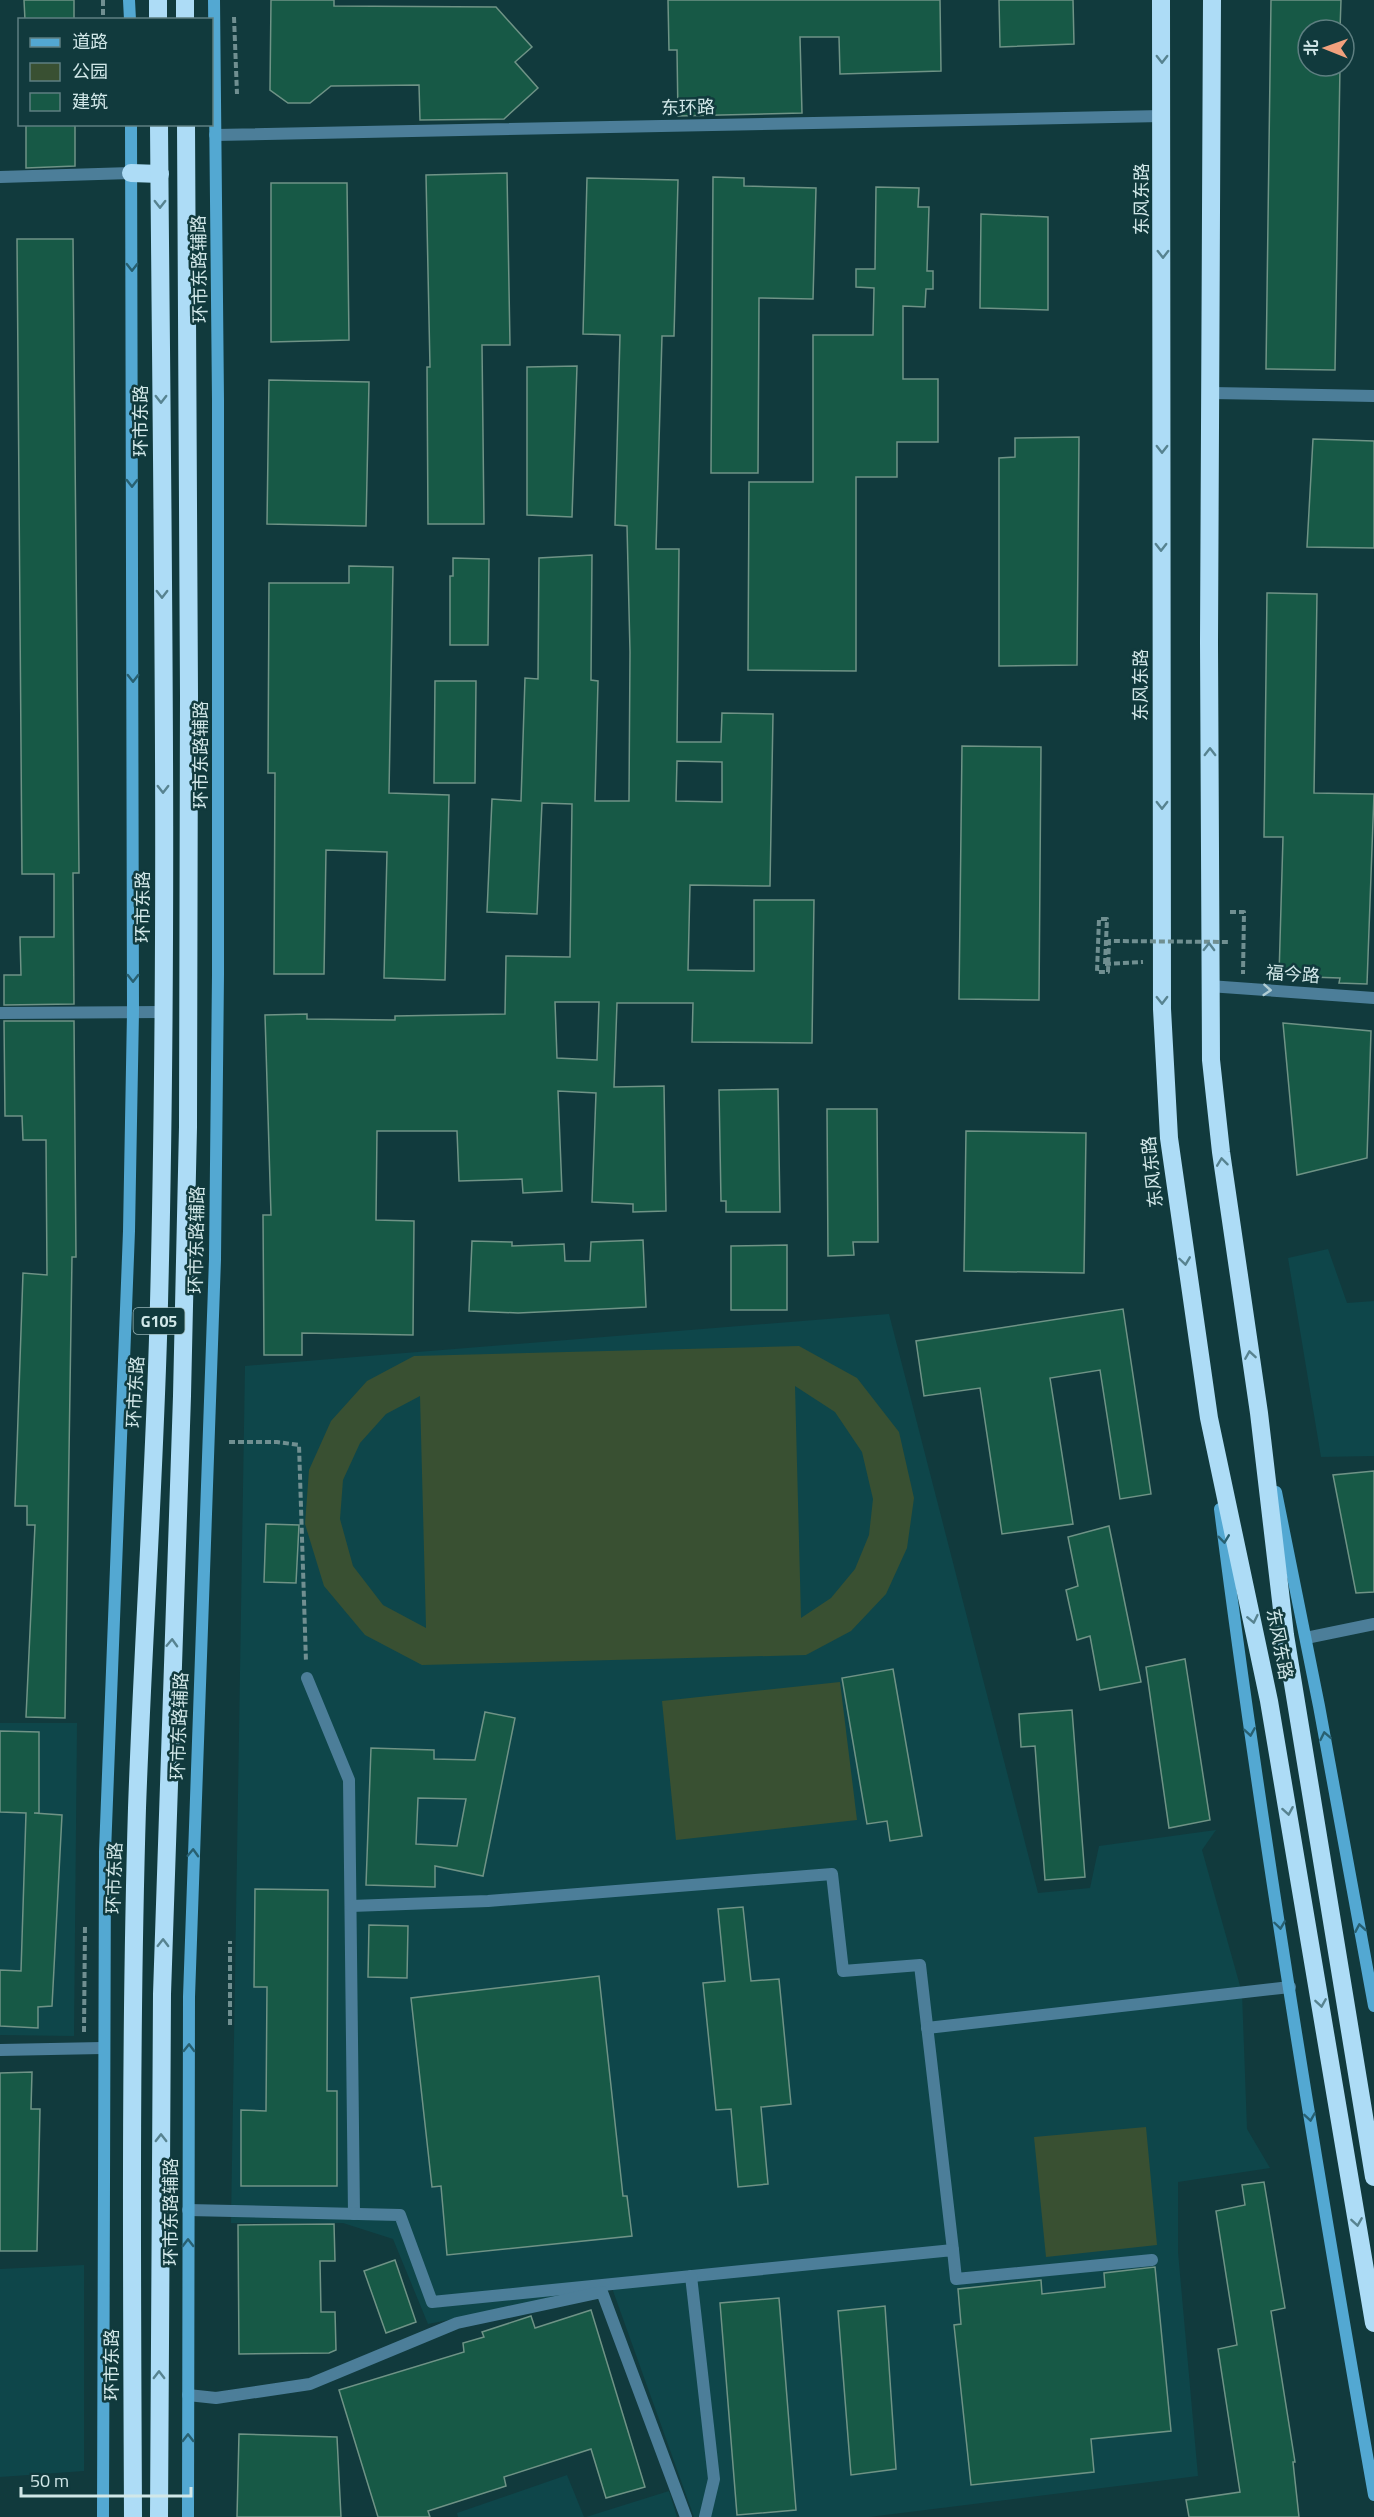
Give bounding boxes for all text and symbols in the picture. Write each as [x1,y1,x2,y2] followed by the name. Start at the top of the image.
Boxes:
[18,18,213,126] legend
[1296,18,1356,78] north arrow
[72,28,108,55] text: 道路
[1299,40,1323,56] text: 北
[1156,55,1168,64] one-way arrow
[72,58,108,85] text: 公园
[72,88,108,115] text: 建筑
[661,93,715,121] street label: 东环路
[1128,163,1155,235] street label: 东风东路
[154,199,166,208] one-way arrow
[185,215,213,323] street label: 环市东路辅路
[1156,250,1169,259] one-way arrow
[126,262,138,271] one-way arrow
[127,385,154,457] street label: 环市东路
[155,394,167,403] one-way arrow
[1156,445,1168,454] one-way arrow
[126,478,138,487] one-way arrow
[1155,543,1167,552] one-way arrow
[156,589,168,598] one-way arrow
[1127,649,1154,721] street label: 东风东路
[127,673,139,682] one-way arrow
[187,701,214,809] street label: 环市东路辅路
[1204,747,1216,756] one-way arrow
[157,784,169,793] one-way arrow
[1155,801,1168,810] one-way arrow
[129,871,156,943] street label: 环市东路
[1203,942,1216,951] one-way arrow
[1265,959,1321,989] street label: 福今路
[127,973,139,982] one-way arrow
[1263,984,1272,997] one-way arrow
[1156,996,1168,1005] one-way arrow
[1135,1135,1169,1209] street label: 东风东路
[1216,1158,1228,1167] one-way arrow
[182,1186,210,1294] street label: 环市东路辅路
[1178,1256,1190,1265] one-way arrow
[134,1308,184,1334] road number: G105
[1245,1351,1257,1360] one-way arrow
[120,1355,150,1429] street label: 环市东路
[1217,1534,1230,1543] one-way arrow
[1260,1606,1300,1682] street label: 东风东路
[1246,1614,1259,1624] one-way arrow
[166,1638,179,1647] one-way arrow
[164,1672,194,1780] street label: 环市东路辅路
[1244,1727,1256,1737] one-way arrow
[1319,1732,1332,1742] one-way arrow
[1282,1806,1294,1815] one-way arrow
[99,1842,129,1914] street label: 环市东路
[187,1848,199,1857] one-way arrow
[1274,1920,1286,1929] one-way arrow
[1354,1923,1367,1933] one-way arrow
[157,1938,169,1947] one-way arrow
[1314,1998,1326,2008] one-way arrow
[183,2043,195,2052] one-way arrow
[1303,2112,1316,2122] one-way arrow
[155,2133,167,2142] one-way arrow
[157,2158,184,2266] street label: 环市东路辅路
[1351,2218,1363,2227] one-way arrow
[182,2238,194,2247] one-way arrow
[98,2329,125,2401] street label: 环市东路
[153,2370,166,2379] one-way arrow
[182,2433,194,2442] one-way arrow
[21,2460,190,2498] scale bar
[30,2467,69,2494] text: 50 m

